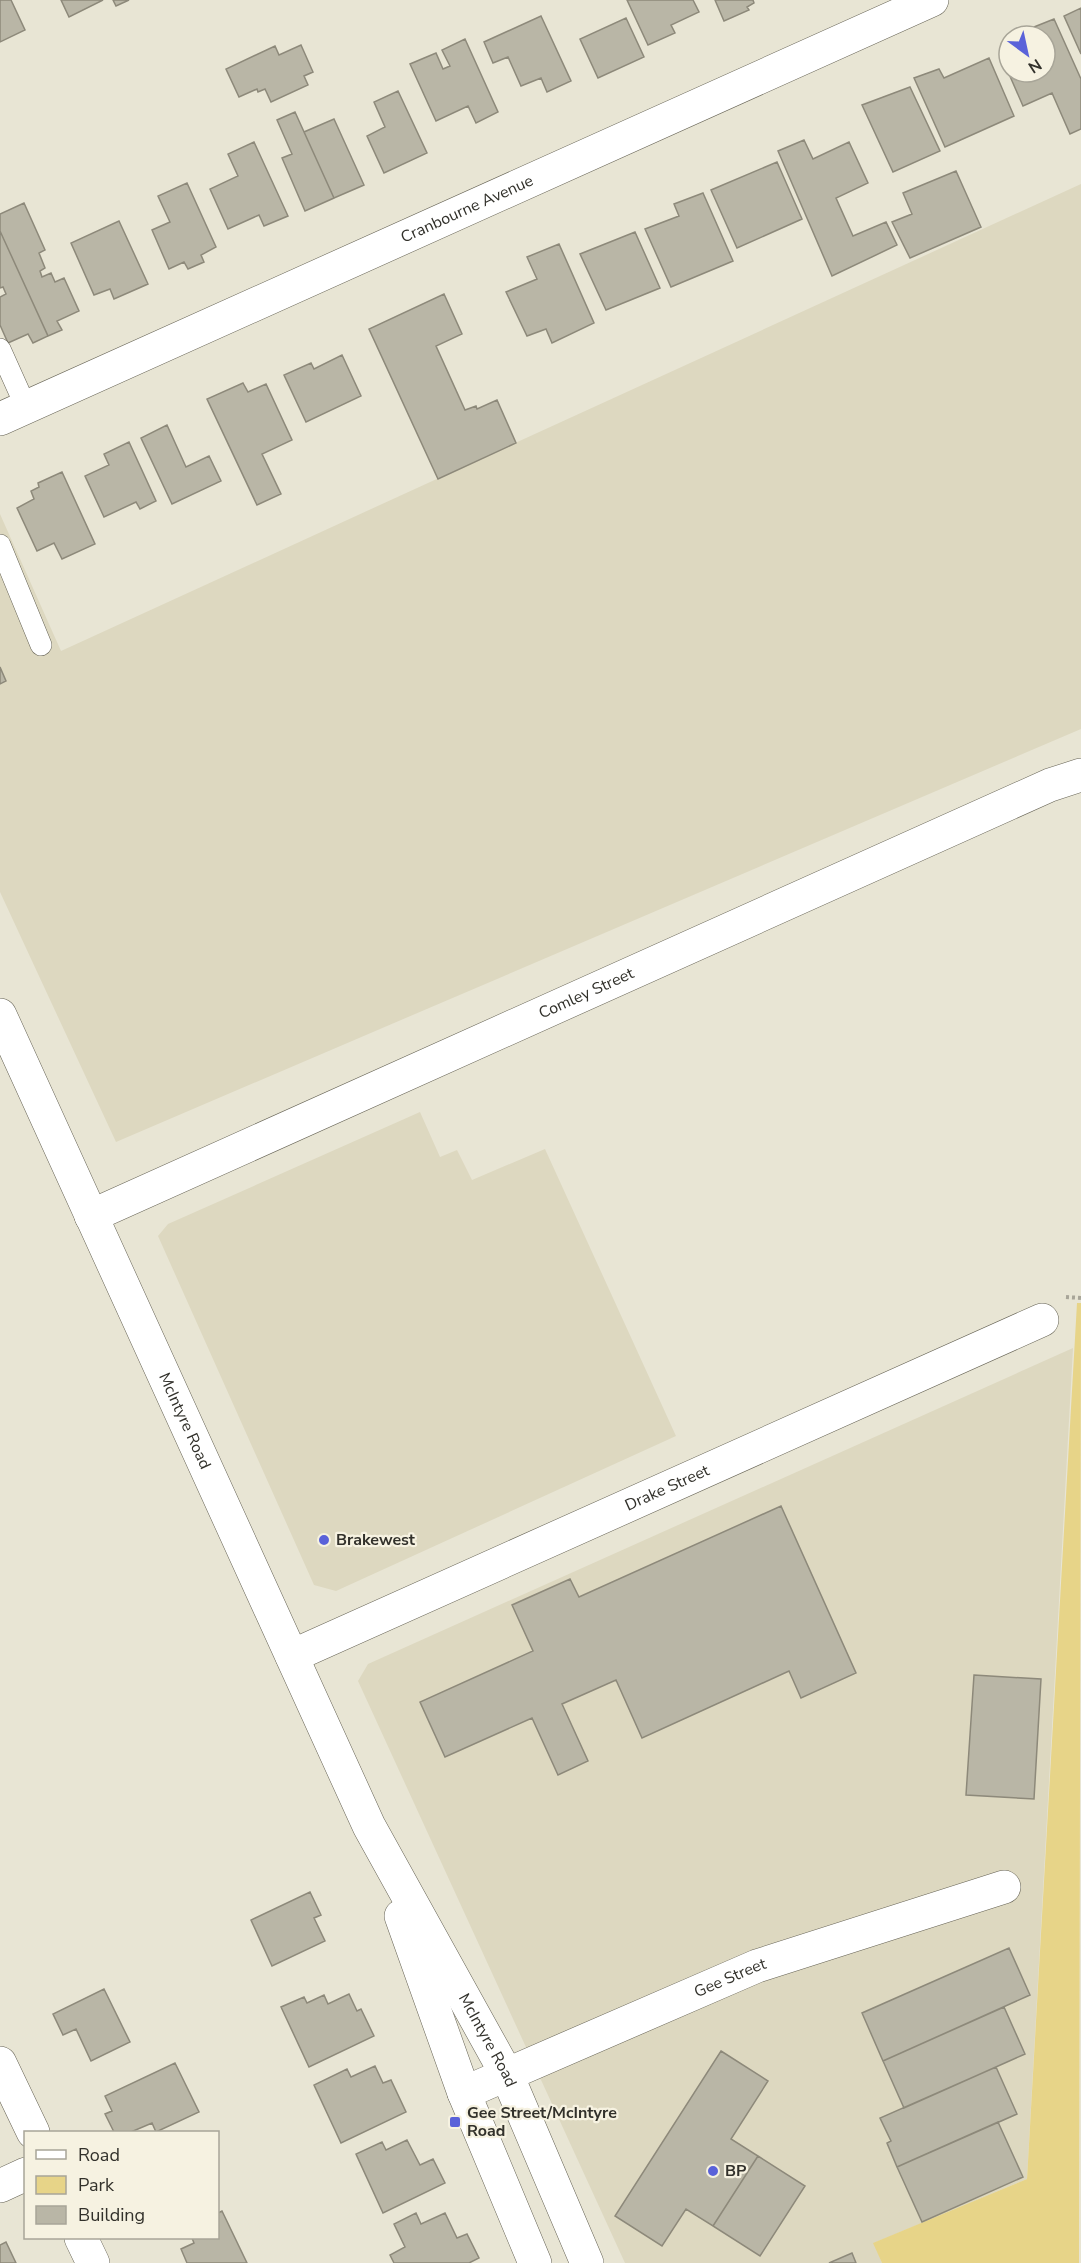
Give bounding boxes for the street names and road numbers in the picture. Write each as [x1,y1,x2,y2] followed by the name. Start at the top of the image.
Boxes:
[397,170,537,248] street label: Cranbourne Avenue
[535,962,638,1024] street label: Comley Street
[153,1369,216,1473] street label: McIntyre Road
[621,1459,713,1516] street label: Drake Street
[691,1953,769,2003] street label: Gee Street
[453,1990,522,2091] street label: McIntyre Road

